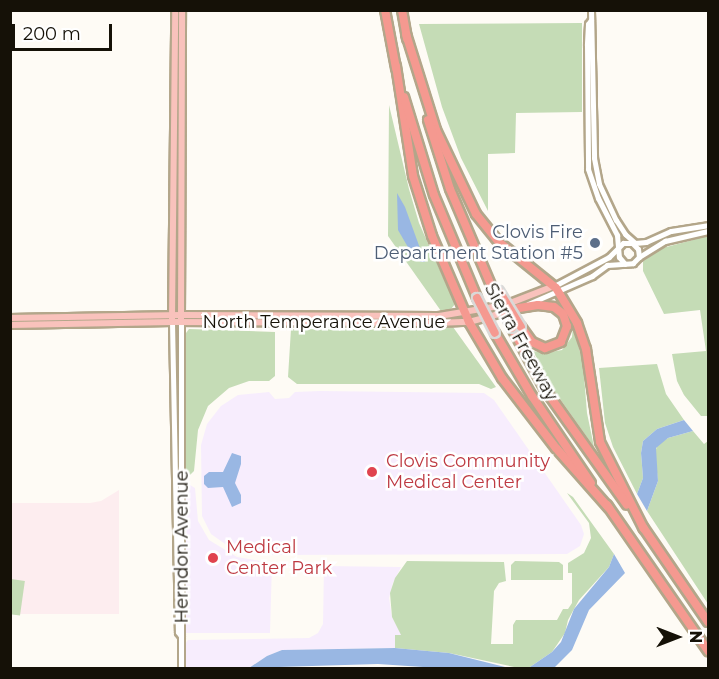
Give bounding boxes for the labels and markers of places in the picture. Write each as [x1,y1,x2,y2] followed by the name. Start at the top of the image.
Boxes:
[374,222,583,264] place label: Clovis Fire Department Station #5
[588,236,602,250] marker: Clovis Fire Department Station #5
[386,451,550,494] place label: Clovis Community Medical Center
[363,463,381,481] marker: Clovis Community Medical Center
[226,537,332,580] place label: Medical Center Park
[204,549,222,567] marker: Medical Center Park

